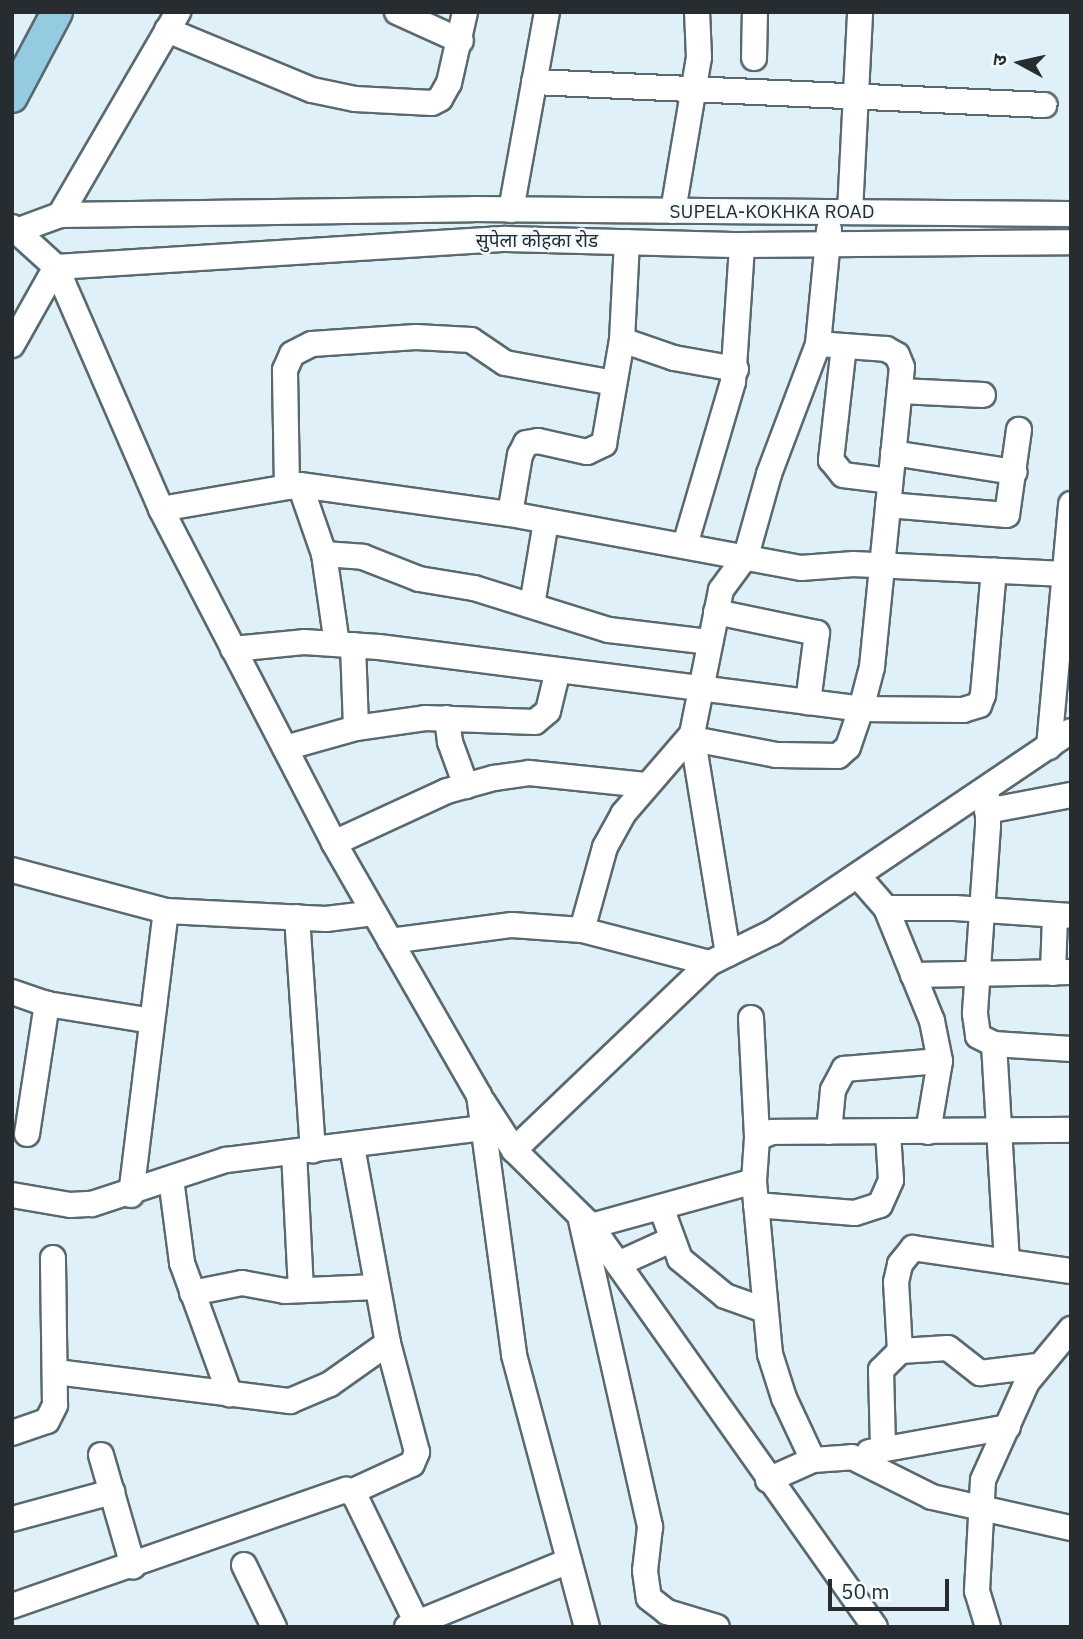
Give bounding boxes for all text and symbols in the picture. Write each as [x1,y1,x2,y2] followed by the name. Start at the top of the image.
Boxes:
[985,28,1055,98] north arrow
[987,53,1012,67] text: उ
[669,201,875,223] street label: SUPELA-KOKHKA ROAD
[476,230,598,252] street label: सुपेला कोहका रोड
[831,1566,952,1610] scale bar
[841,1577,890,1605] text: 50 m

